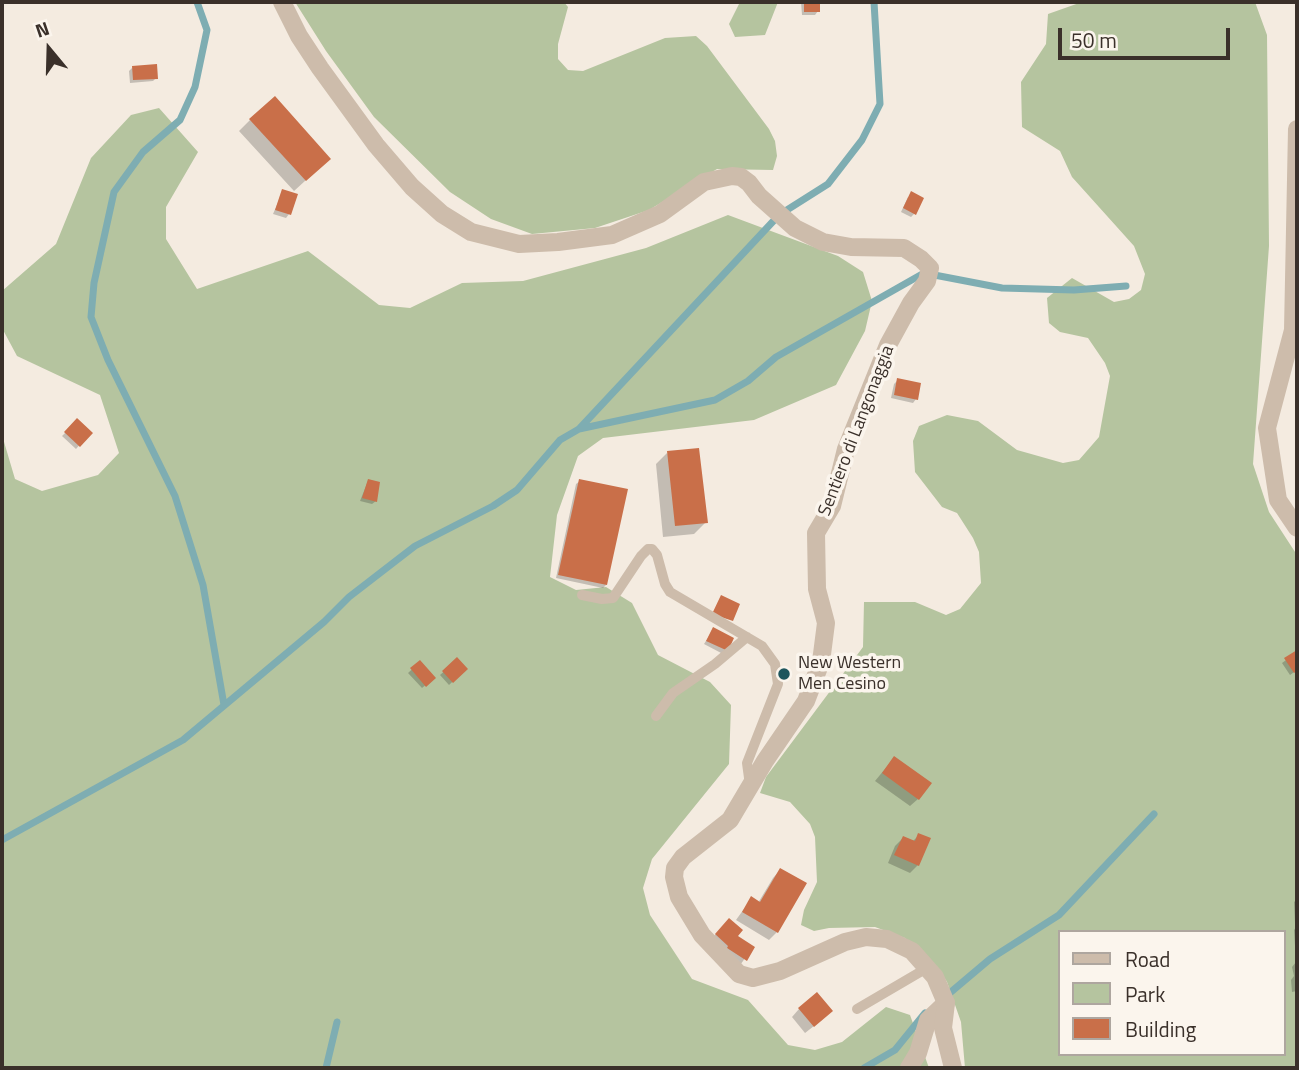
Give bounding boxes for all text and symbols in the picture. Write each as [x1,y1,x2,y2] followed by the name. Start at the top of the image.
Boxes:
[31,13,53,45] text: N
[14,14,84,84] north arrow
[1061,14,1232,58] scale bar
[1071,24,1117,56] text: 50 m
[814,343,900,519] street label: Sentiero di Langonaggia
[798,653,901,696] place label: New Western Men Cesino
[776,666,792,682] marker: New Western Men Cesino
[1058,930,1285,1056] legend
[1125,943,1170,975] text: Road
[1125,978,1165,1010] text: Park
[1125,1013,1196,1045] text: Building

